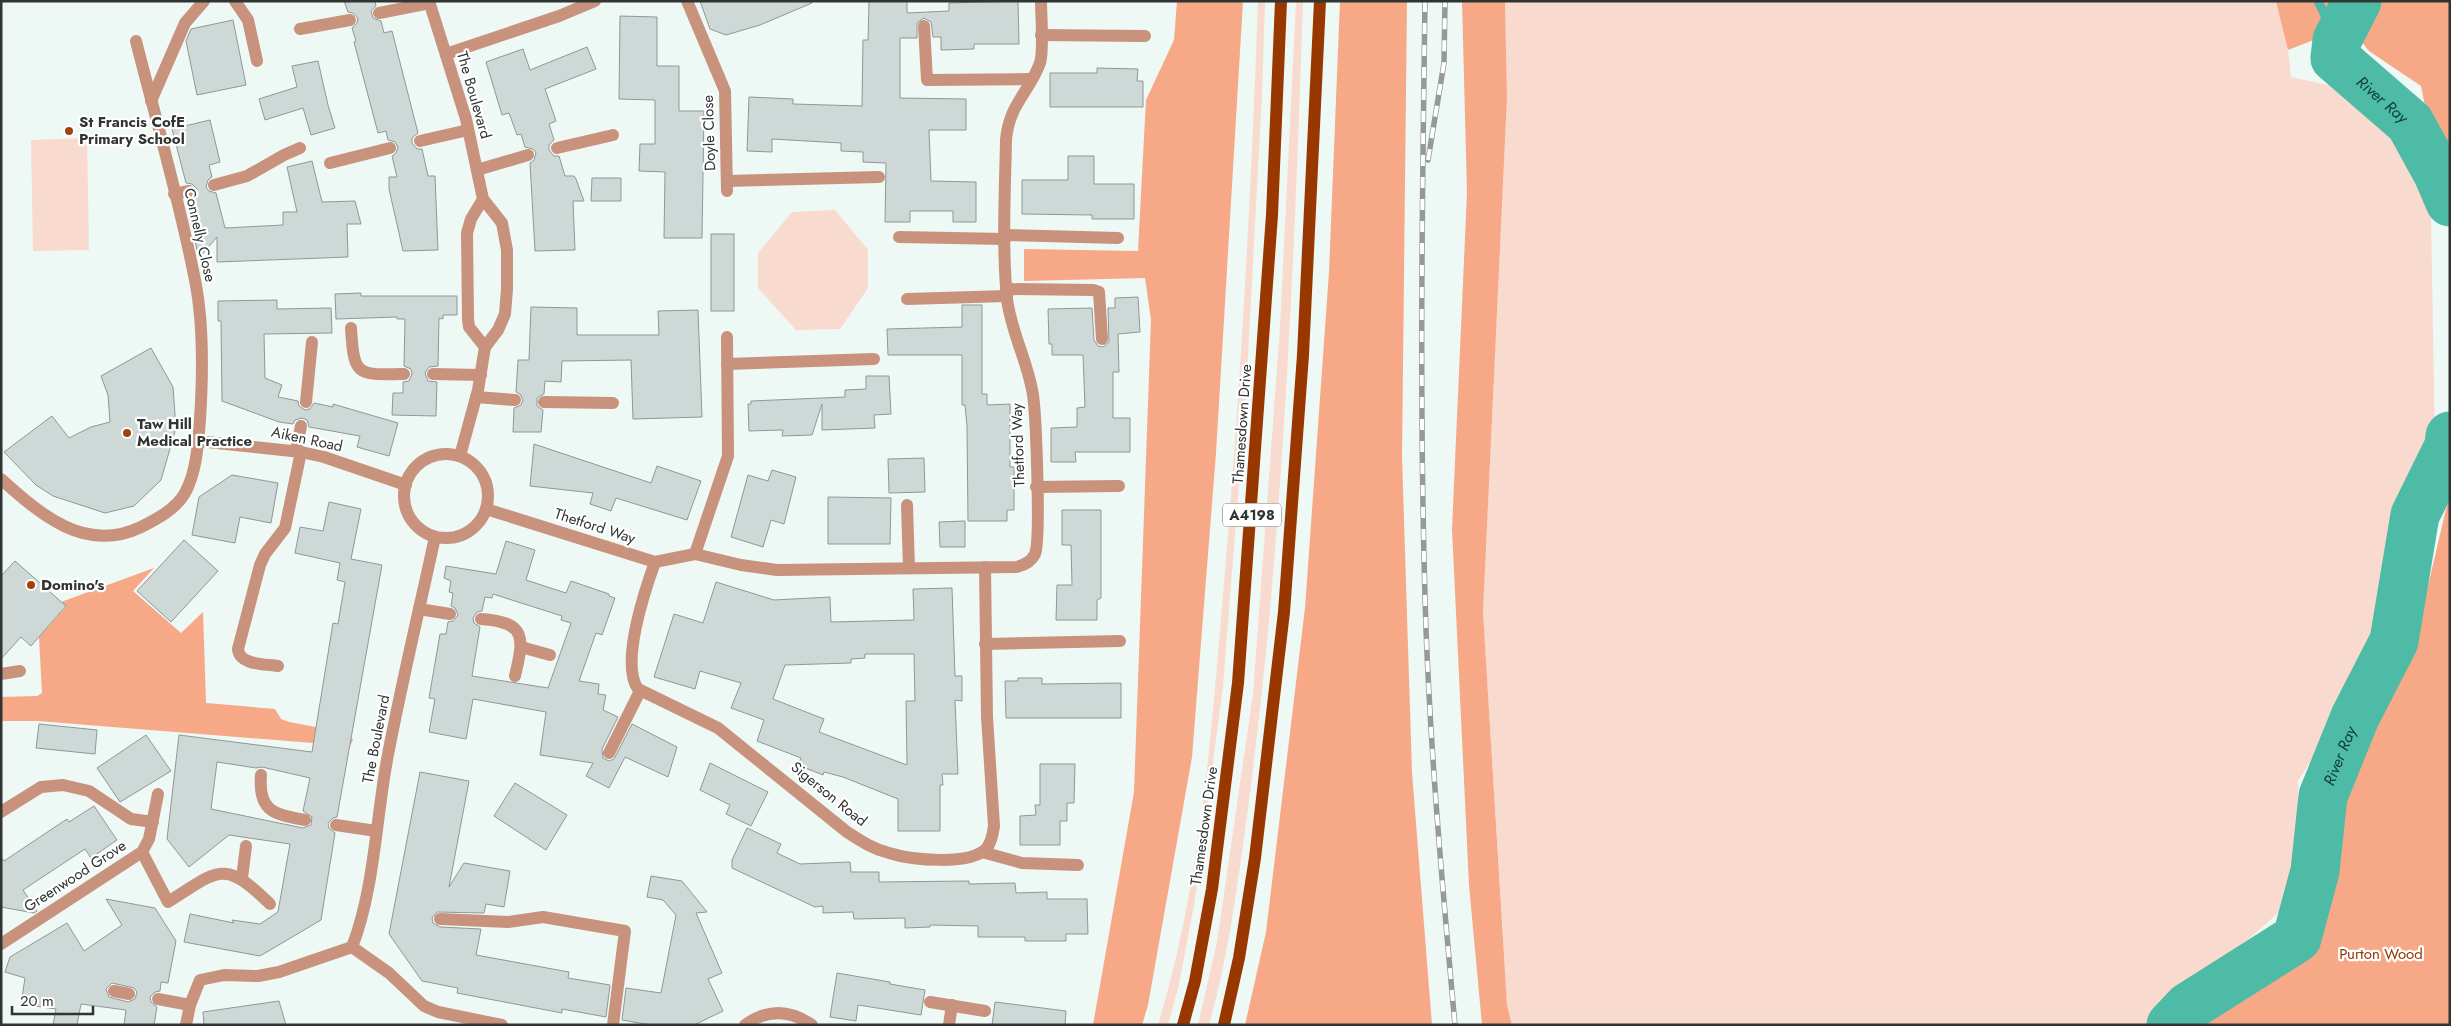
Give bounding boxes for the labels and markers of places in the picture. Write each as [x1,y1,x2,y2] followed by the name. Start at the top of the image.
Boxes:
[79,111,185,150] place label: St Francis CofE Primary School
[63,125,75,137] marker: St Francis CofE Primary School
[137,413,252,452] place label: Taw Hill Medical Practice
[121,427,133,439] marker: Taw Hill Medical Practice
[41,574,104,596] place label: Domino's
[25,579,37,591] marker: Domino's

